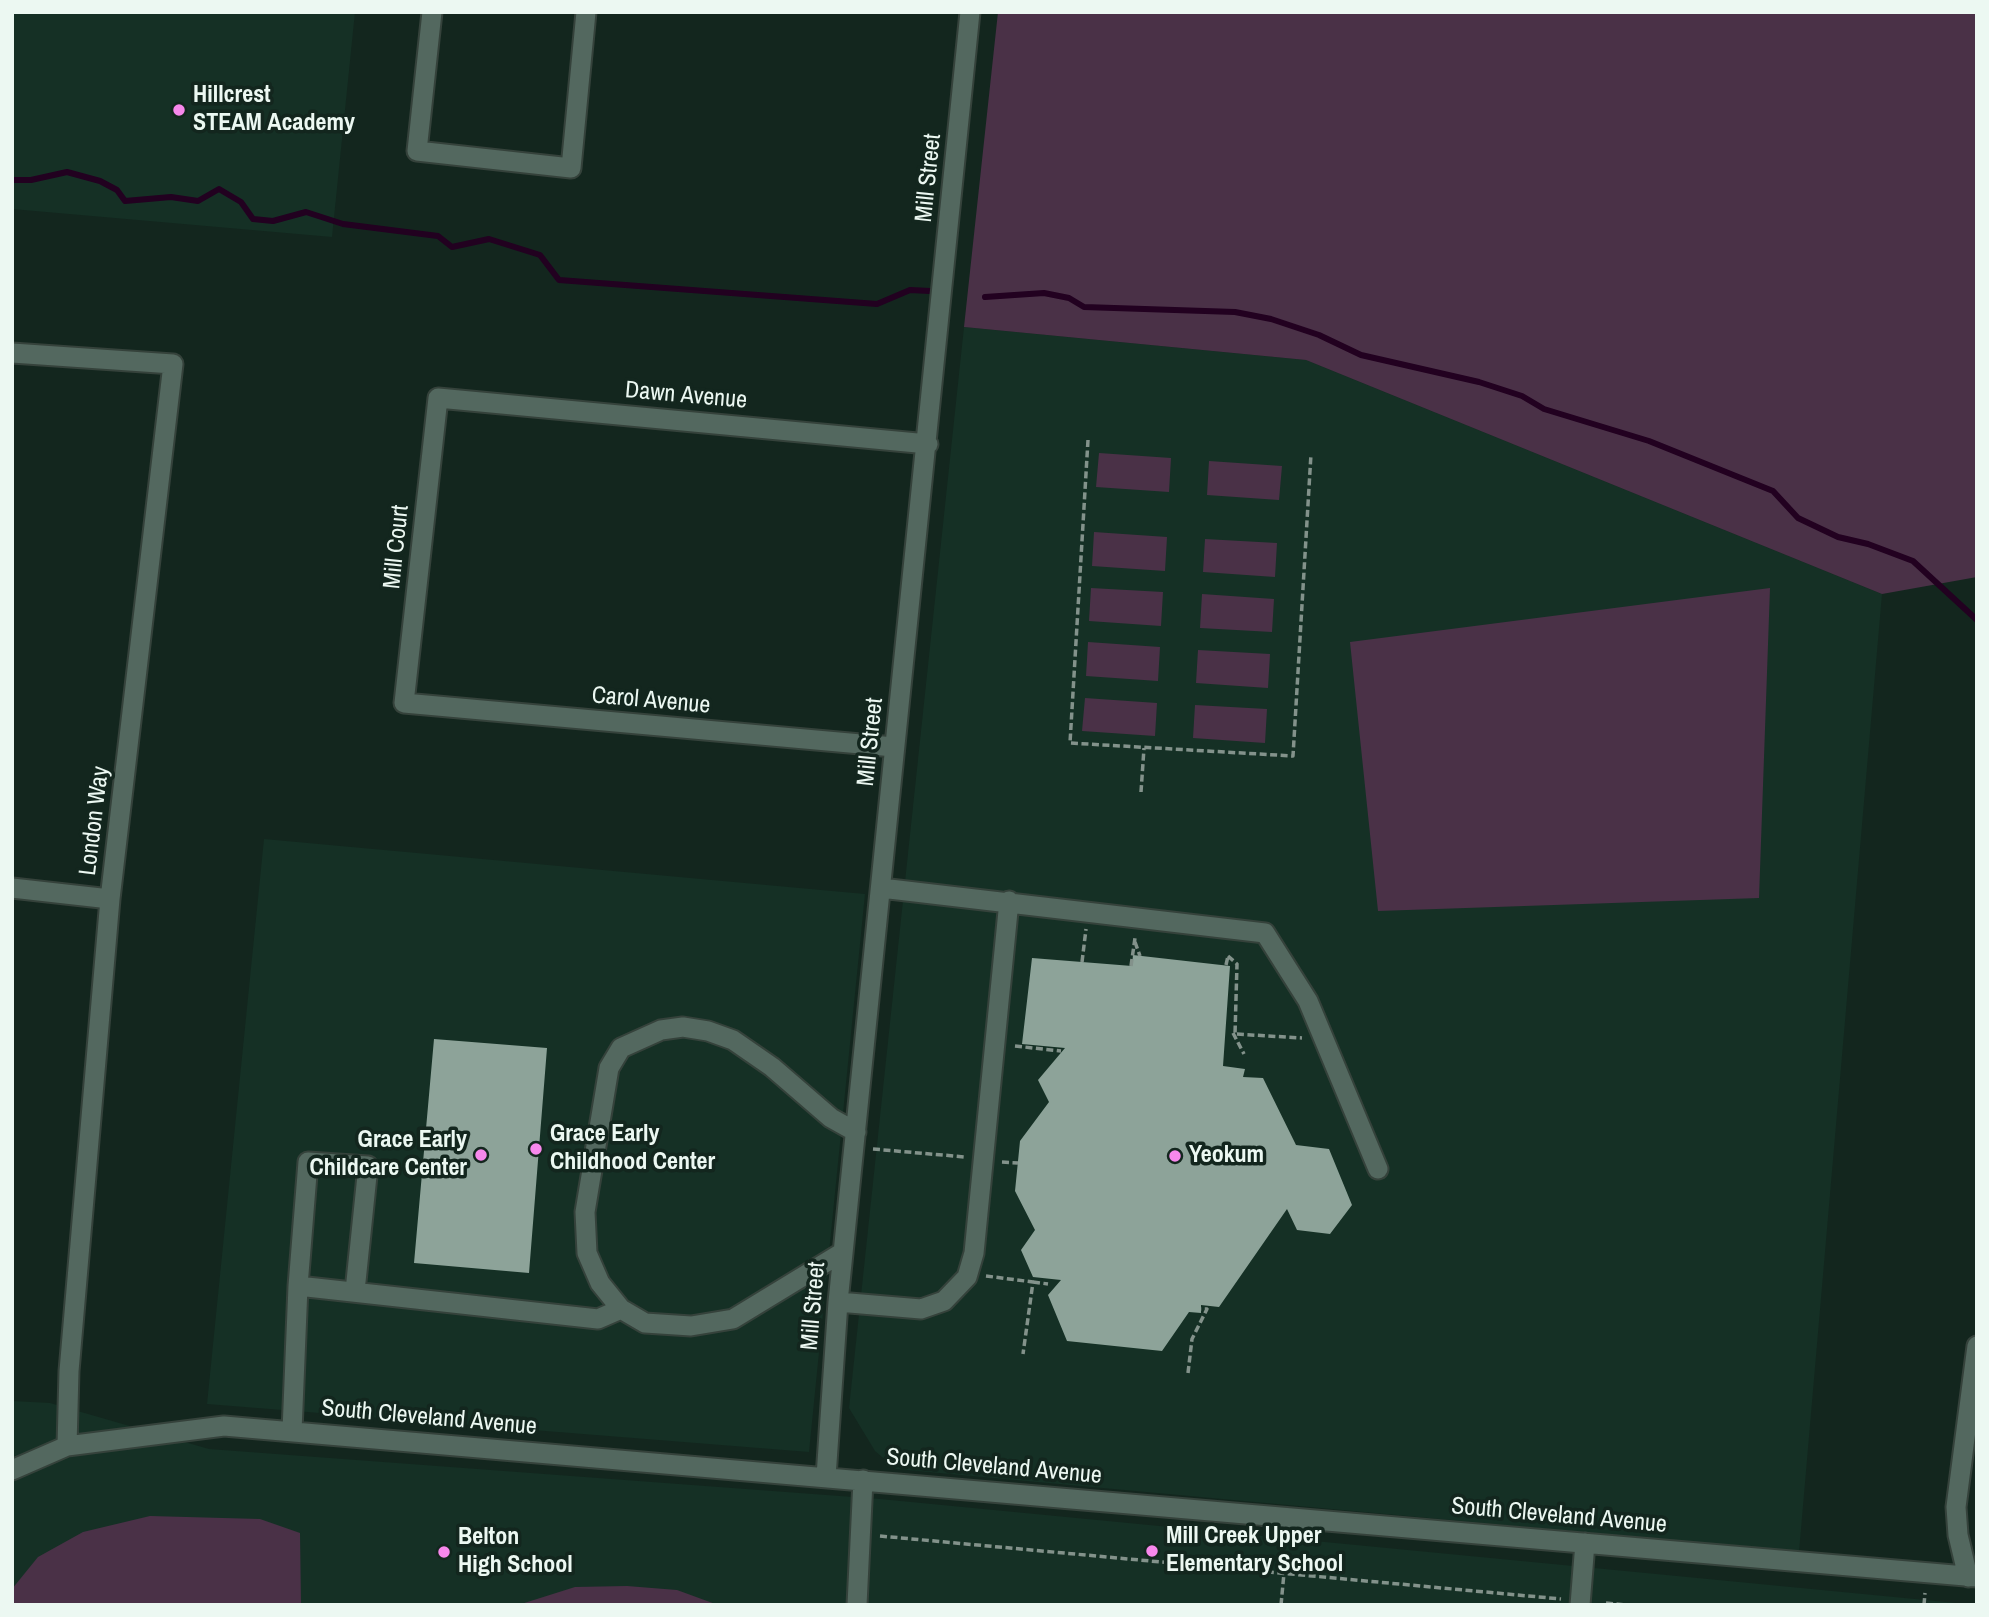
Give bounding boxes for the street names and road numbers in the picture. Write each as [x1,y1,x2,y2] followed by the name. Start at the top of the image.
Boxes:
[910,132,948,224] street label: Mill Street
[624,376,748,416] street label: Dawn Avenue
[378,504,416,590] street label: Mill Court
[591,681,711,721] street label: Carol Avenue
[852,696,890,788] street label: Mill Street
[74,765,116,877] street label: London Way
[796,1261,832,1351] street label: Mill Street
[320,1394,538,1442] street label: South Cleveland Avenue
[885,1443,1103,1491] street label: South Cleveland Avenue
[1450,1492,1668,1540] street label: South Cleveland Avenue

